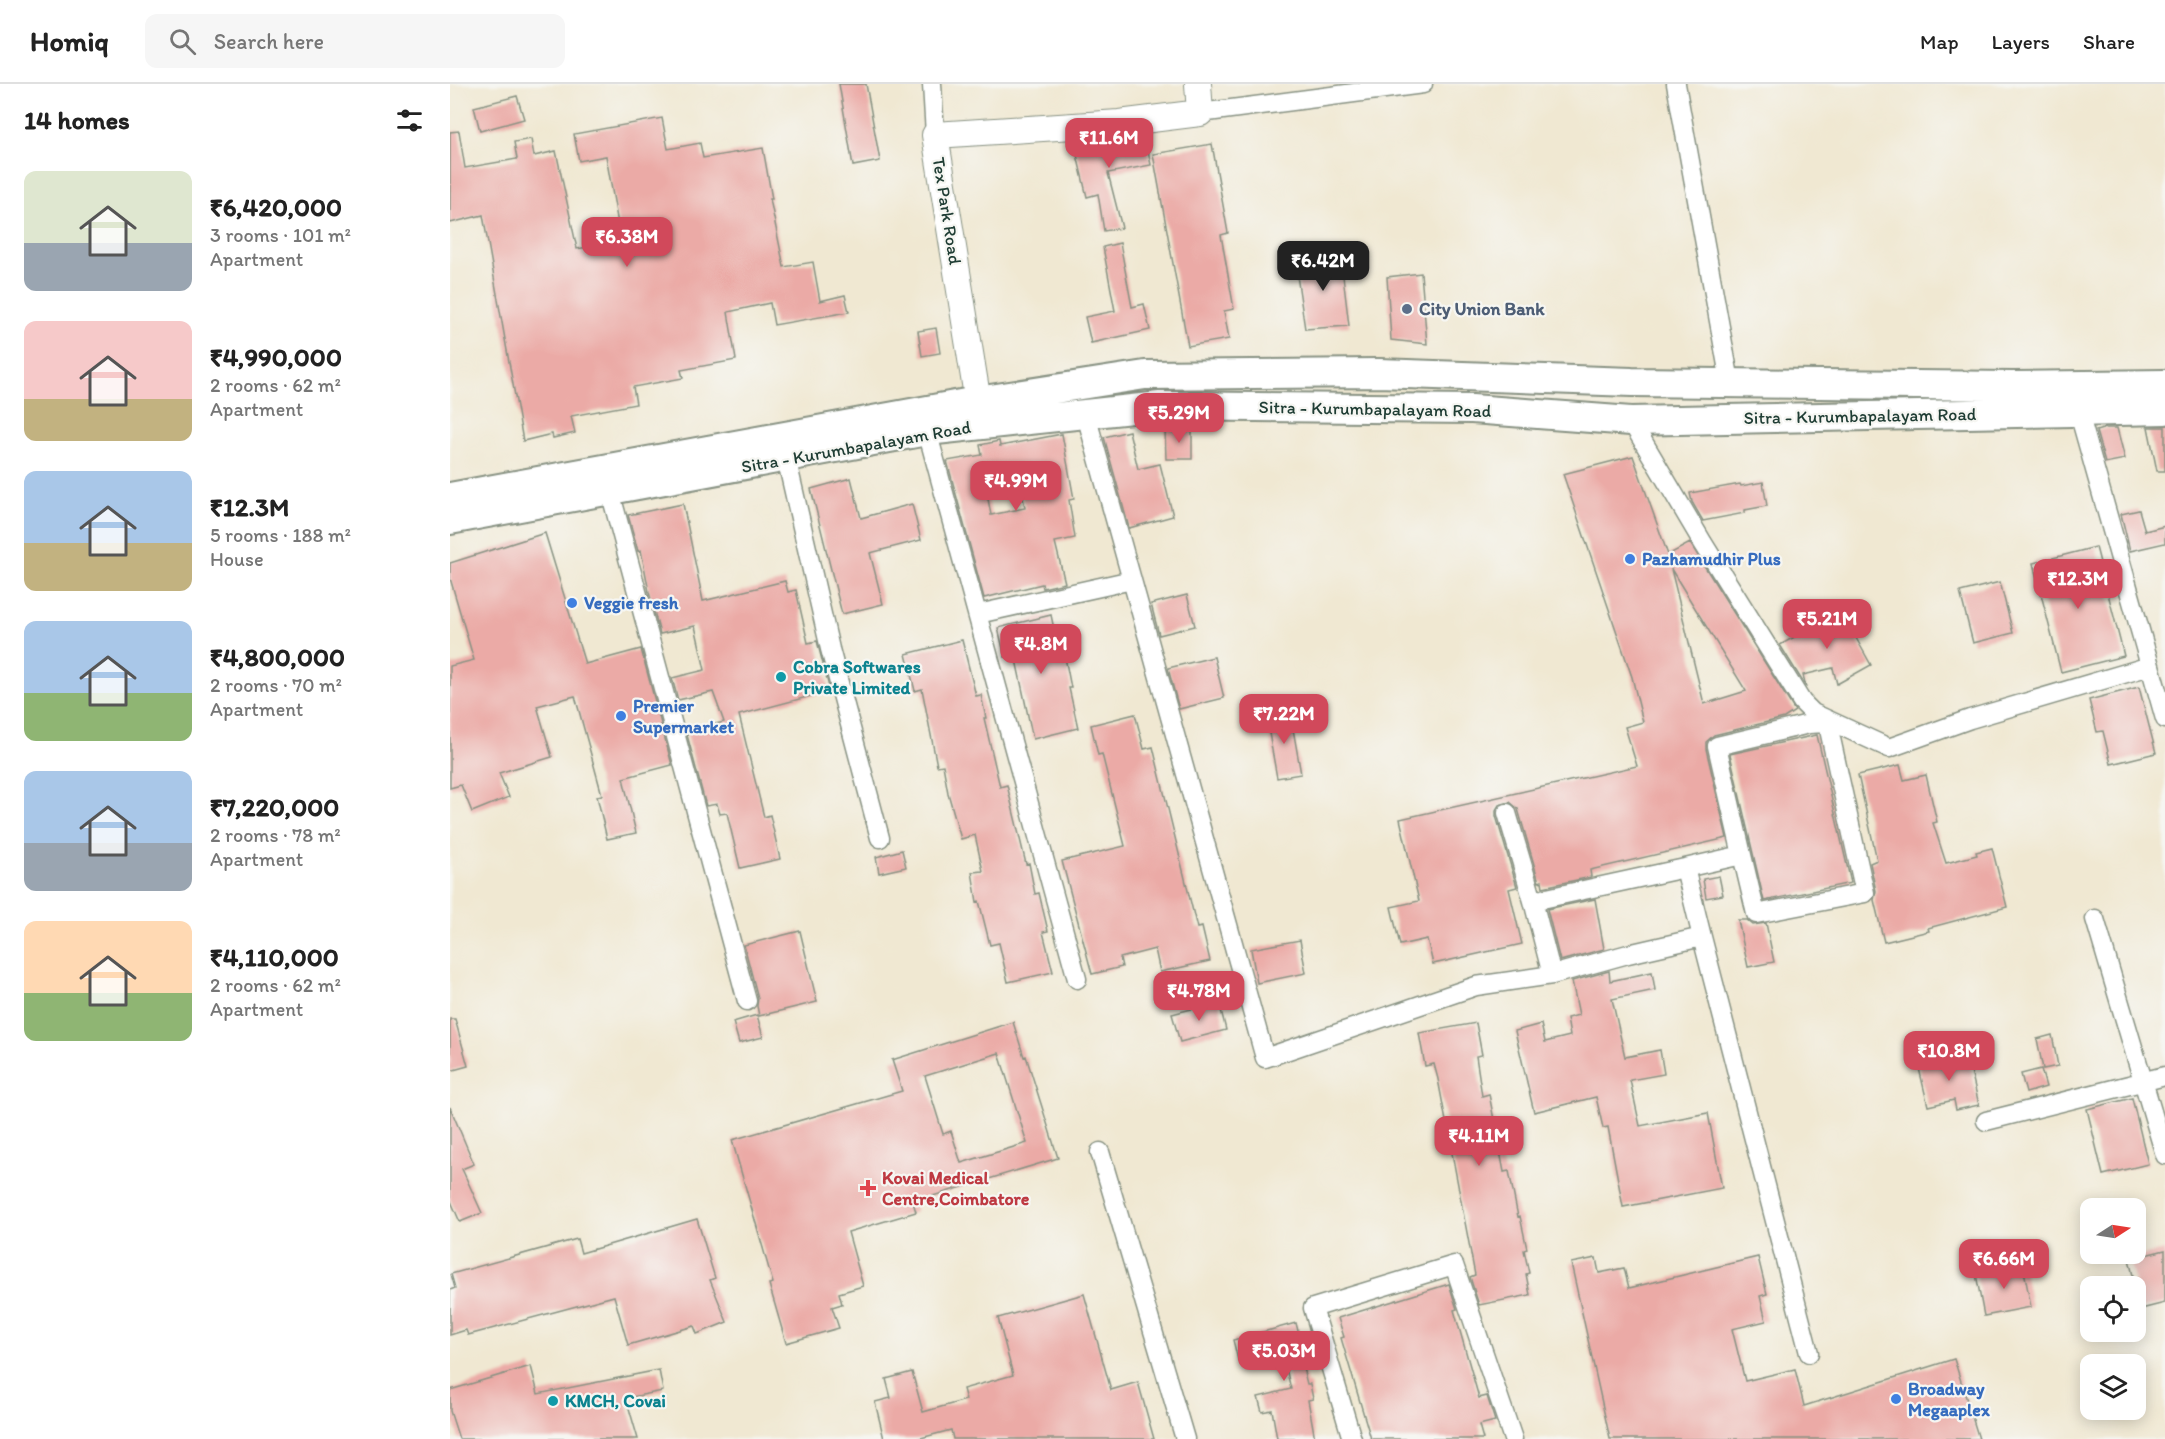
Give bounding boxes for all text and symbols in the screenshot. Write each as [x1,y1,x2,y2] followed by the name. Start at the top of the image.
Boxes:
[145,14,565,68] search box
[30,24,109,58] text: Homiq
[166,25,199,58] icon: search
[214,28,324,55] text: Search here
[1920,29,1959,54] text: Map
[1992,29,2050,54] text: Layers
[2083,29,2135,54] text: Share
[24,104,130,136] text: 14 homes
[393,104,426,137] icon: filters
[1060,118,1158,169] pin: ₹11.6M
[1079,125,1139,149] text: ₹11.6M
[928,156,966,266] street label: Tex Park Road
[210,191,342,223] text: ₹6,420,000
[72,195,144,267] icon: home
[578,217,676,268] pin: ₹6.38M
[210,223,351,247] text: 3 rooms · 101 m²
[596,224,658,248] text: ₹6.38M
[1274,241,1372,292] pin: ₹6.42M
[210,247,303,271] text: Apartment
[1291,248,1355,272] text: ₹6.42M
[1419,298,1545,320] place label: City Union Bank
[1400,302,1414,316] marker: City Union Bank
[210,341,342,373] text: ₹4,990,000
[72,345,144,417] icon: home
[210,373,341,397] text: 2 rooms · 62 m²
[1130,393,1228,444] pin: ₹5.29M
[1258,396,1492,422] street label: Sitra - Kurumbapalayam Road
[210,397,303,421] text: Apartment
[1148,400,1210,424] text: ₹5.29M
[1743,403,1977,429] street label: Sitra - Kurumbapalayam Road
[739,416,973,478] street label: Sitra - Kurumbapalayam Road
[967,461,1065,512] pin: ₹4.99M
[984,468,1048,492] text: ₹4.99M
[210,491,289,523] text: ₹12.3M
[72,495,144,567] icon: home
[210,523,351,547] text: 5 rooms · 188 m²
[210,547,264,571] text: House
[1642,548,1781,570] place label: Pazhamudhir Plus
[1623,552,1637,566] marker: Pazhamudhir Plus
[2029,559,2127,610] pin: ₹12.3M
[2047,566,2109,590] text: ₹12.3M
[584,592,679,614] place label: Veggie fresh
[565,596,579,610] marker: Veggie fresh
[1778,599,1876,650] pin: ₹5.21M
[1797,606,1857,630] text: ₹5.21M
[999,624,1083,675] pin: ₹4.8M
[1014,631,1068,655] text: ₹4.8M
[210,641,345,673] text: ₹4,800,000
[72,645,144,717] icon: home
[793,656,921,699] place label: Cobra Softwares Private Limited
[774,670,788,684] marker: Cobra Softwares Private Limited
[210,673,342,697] text: 2 rooms · 70 m²
[1235,694,1333,745] pin: ₹7.22M
[633,695,734,738] place label: Premier Supermarket
[210,697,303,721] text: Apartment
[1253,701,1315,725] text: ₹7.22M
[614,709,628,723] marker: Premier Supermarket
[210,791,339,823] text: ₹7,220,000
[72,795,144,867] icon: home
[210,823,341,847] text: 2 rooms · 78 m²
[210,847,303,871] text: Apartment
[210,941,339,973] text: ₹4,110,000
[72,945,144,1017] icon: home
[1150,971,1248,1022] pin: ₹4.78M
[210,973,341,997] text: 2 rooms · 62 m²
[1167,978,1231,1002] text: ₹4.78M
[210,997,303,1021] text: Apartment
[1900,1031,1998,1082] pin: ₹10.8M
[1918,1038,1980,1062] text: ₹10.8M
[1430,1116,1528,1167] pin: ₹4.11M
[1449,1123,1509,1147] text: ₹4.11M
[882,1167,1030,1210] place label: Kovai Medical Centre,Coimbatore
[859,1179,877,1197] marker: Kovai Medical Centre,Coimbatore
[2080,1198,2146,1264] north arrow
[2080,1198,2146,1420] map controls
[1955,1239,2053,1290] pin: ₹6.66M
[1973,1246,2035,1270] text: ₹6.66M
[2080,1276,2146,1342] button: locate
[1235,1331,1333,1382] pin: ₹5.03M
[1252,1338,1316,1362] text: ₹5.03M
[2080,1354,2146,1420] button: layers
[1908,1378,1991,1421] place label: Broadway Megaaplex
[565,1390,666,1412] place label: KMCH, Covai
[1889,1392,1903,1406] marker: Broadway Megaaplex
[546,1394,560,1408] marker: KMCH, Covai

